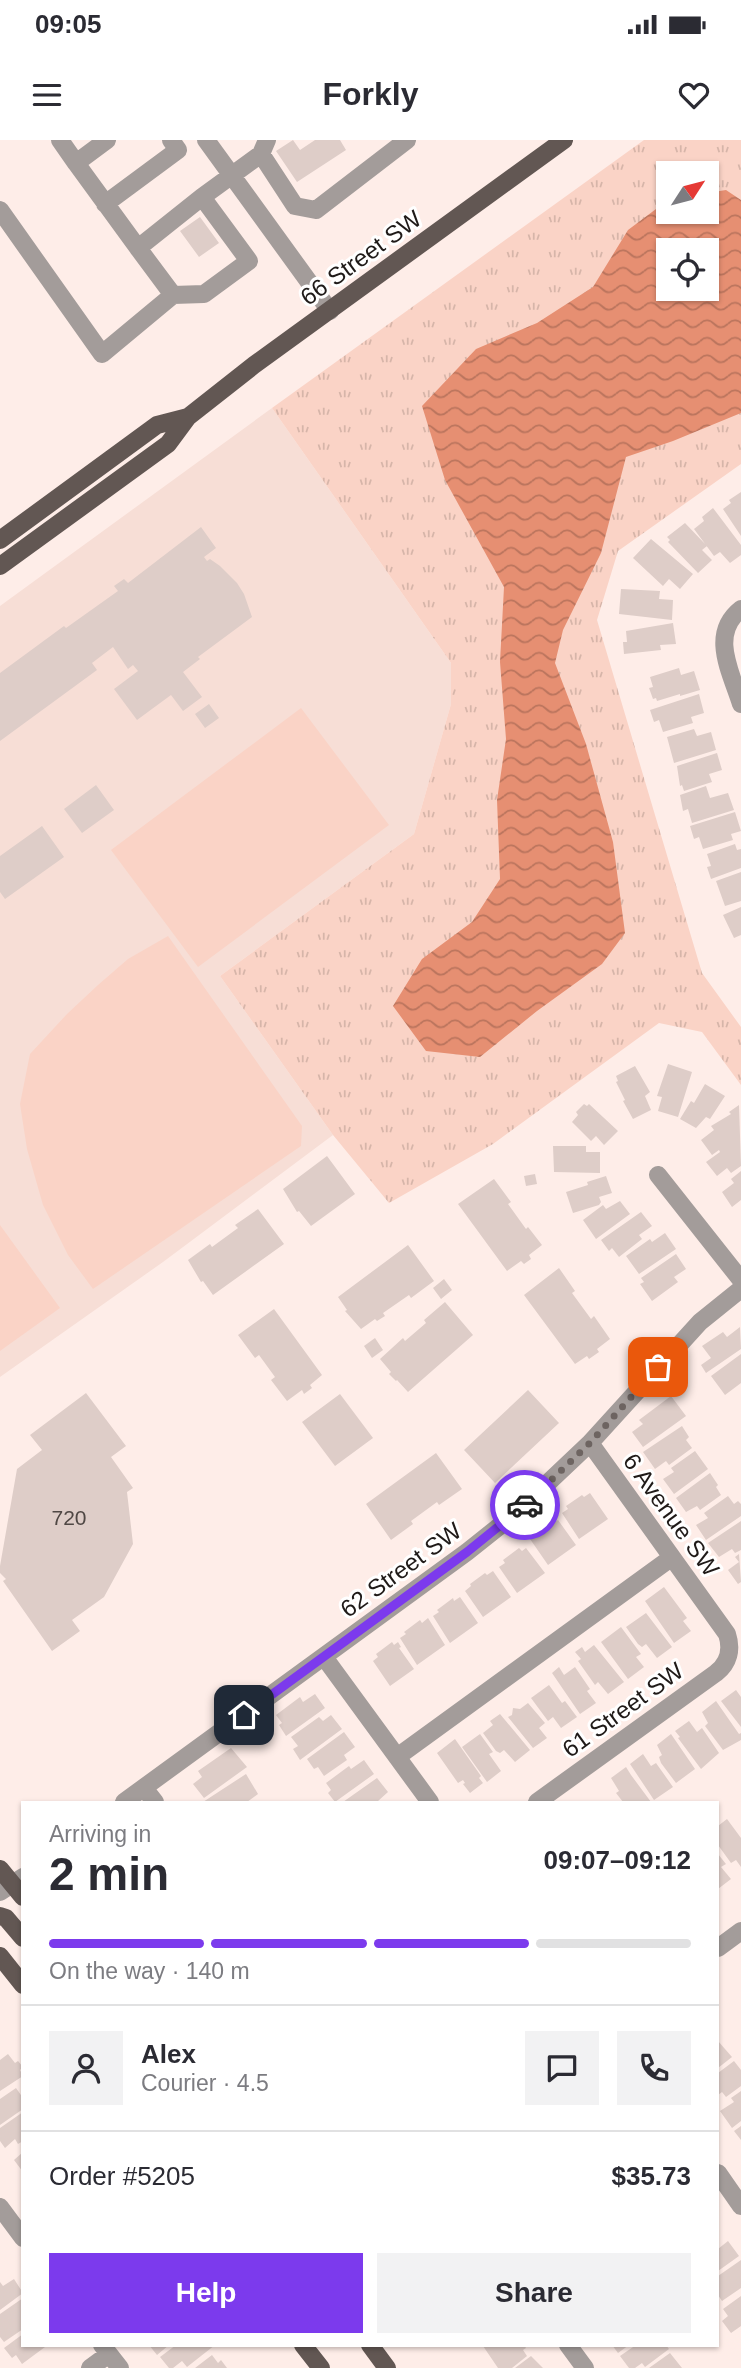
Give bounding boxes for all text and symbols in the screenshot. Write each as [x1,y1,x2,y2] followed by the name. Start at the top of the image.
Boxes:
[35,9,102,39] text: 09:05
[28,76,66,114] icon: menu
[322,76,419,112] text: Forkly
[675,76,713,114] icon: heart
[656,161,719,224] north arrow
[656,161,719,301] map controls
[295,205,427,310] street label: 66 Street SW
[656,238,719,301] button: locate
[628,1337,688,1397] pin
[639,1348,677,1386] icon: bag
[618,1448,725,1582] street label: 6 Avenue SW
[490,1470,560,1540] courier
[506,1486,544,1524] icon: car
[51,1506,87,1529] house number: 720
[335,1517,467,1622] street label: 62 Street SW
[557,1657,689,1762] street label: 61 Street SW
[214,1685,274,1745] pin
[225,1696,263,1734] icon: home
[49,1821,151,1847] text: Arriving in
[544,1845,691,1875] text: 09:07–09:12
[49,1848,169,1900] text: 2 min
[49,1958,250,1984] text: On the way · 140 m
[49,2031,123,2105] button: person
[525,2031,599,2105] button: chat
[617,2031,691,2105] button: phone
[141,2039,196,2069] text: Alex
[141,2070,269,2096] text: Courier · 4.5
[49,2161,195,2191] text: Order #5205
[611,2161,691,2191] text: $35.73
[49,2253,363,2333] button: Help
[377,2253,691,2333] button: Share

